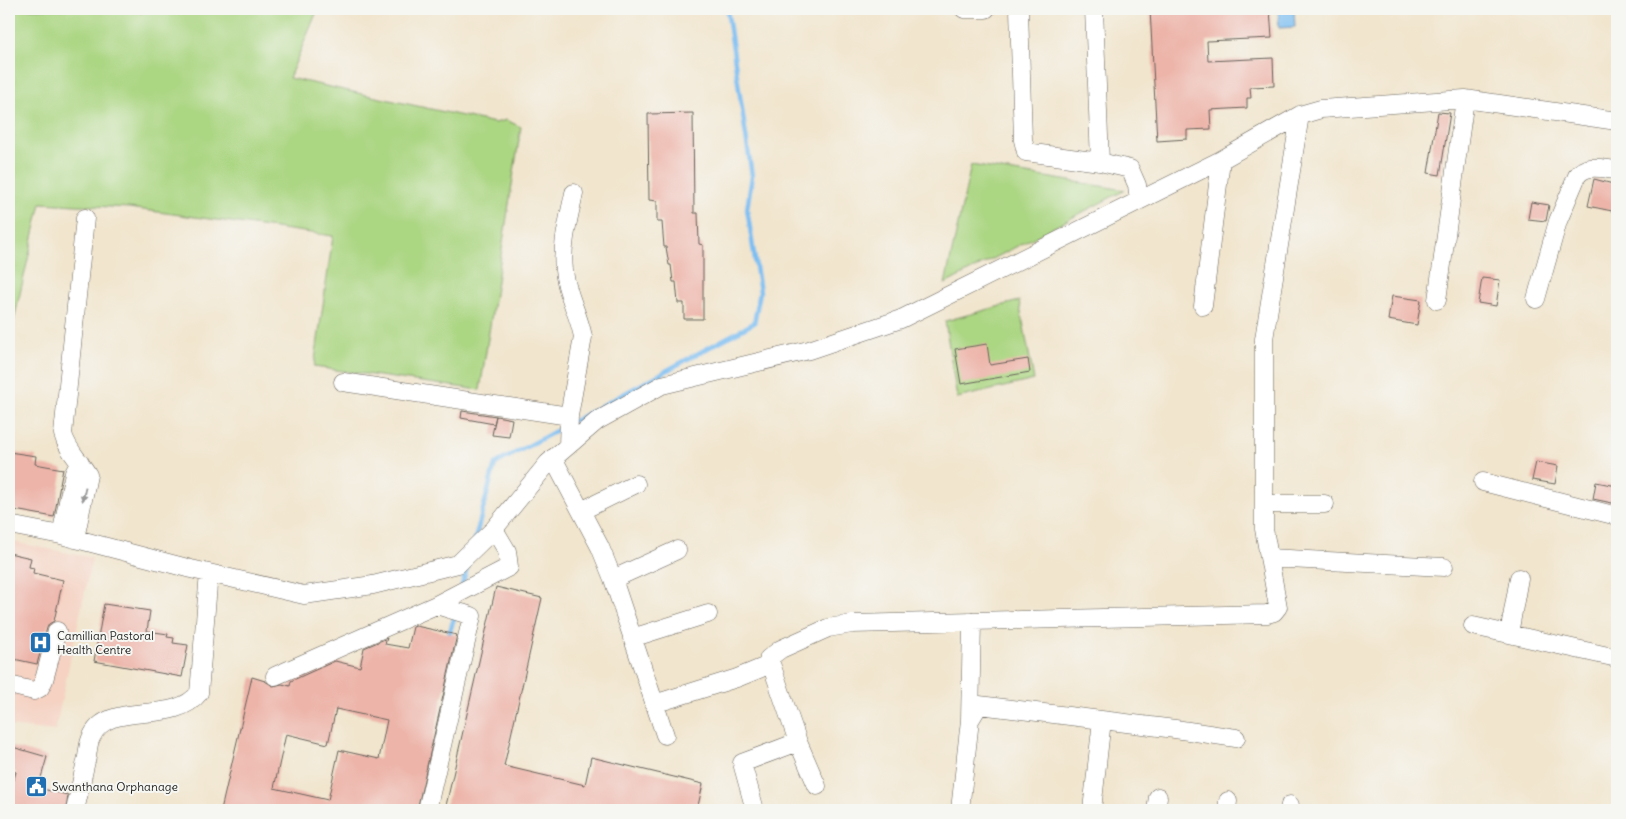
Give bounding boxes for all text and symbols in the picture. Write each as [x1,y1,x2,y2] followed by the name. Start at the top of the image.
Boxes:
[80,487,88,502] one-way arrow
[57,628,154,657] place label: Camillian Pastoral Health Centre
[29,630,53,654] hospital icon: Camillian Pastoral Health Centre
[24,774,48,798] public building icon: Swanthana Orphanage
[52,779,178,794] place label: Swanthana Orphanage

